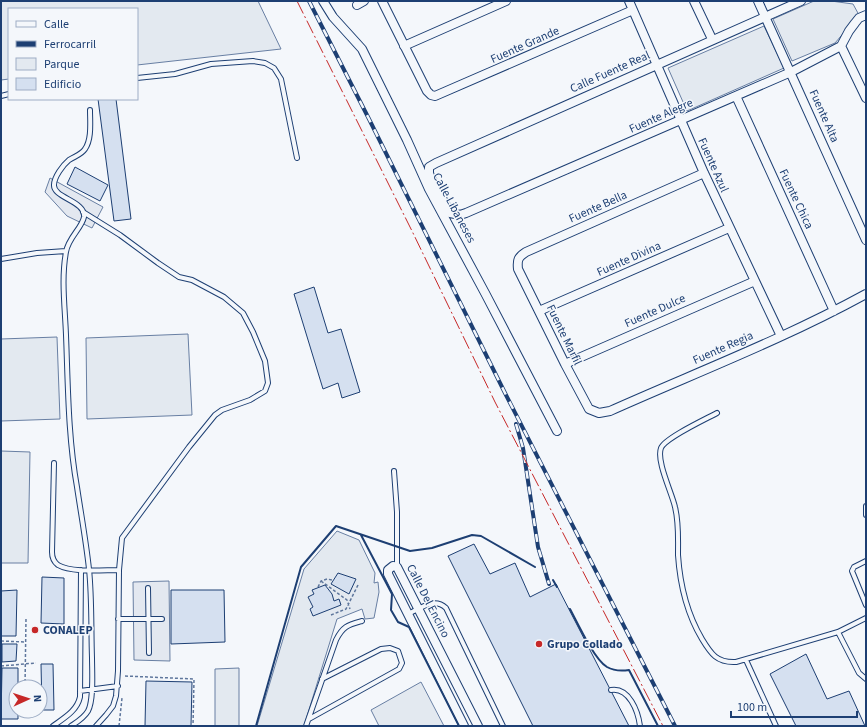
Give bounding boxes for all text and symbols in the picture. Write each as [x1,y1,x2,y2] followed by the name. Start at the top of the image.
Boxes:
[8,8,138,100] legend
[44,16,69,33] text: Calle
[488,22,562,68] street label: Fuente Grande
[44,36,96,53] text: Ferrocarril
[567,47,653,97] street label: Calle Fuente Real
[44,56,80,73] text: Parque
[44,76,81,93] text: Edificio
[805,87,843,145] street label: Fuente Alta
[626,94,696,138] street label: Fuente Alegre
[693,135,733,195] street label: Fuente Azul
[775,166,817,232] street label: Fuente Chica
[428,170,480,246] street label: Calle Libaneses
[566,187,630,227] street label: Fuente Bella
[594,237,664,281] street label: Fuente Divina
[622,290,688,332] street label: Fuente Dulce
[542,302,586,368] street label: Fuente Marfil
[690,327,756,369] street label: Fuente Regia
[402,561,454,641] street label: Calle Del Encino
[43,622,93,639] place label: CONALEP
[30,625,40,635] marker: CONALEP
[547,636,623,653] place label: Grupo Collado
[534,639,544,649] marker: Grupo Collado
[8,679,48,719] north arrow
[731,693,857,719] scale bar
[30,694,45,703] text: N
[737,699,767,716] text: 100 m

